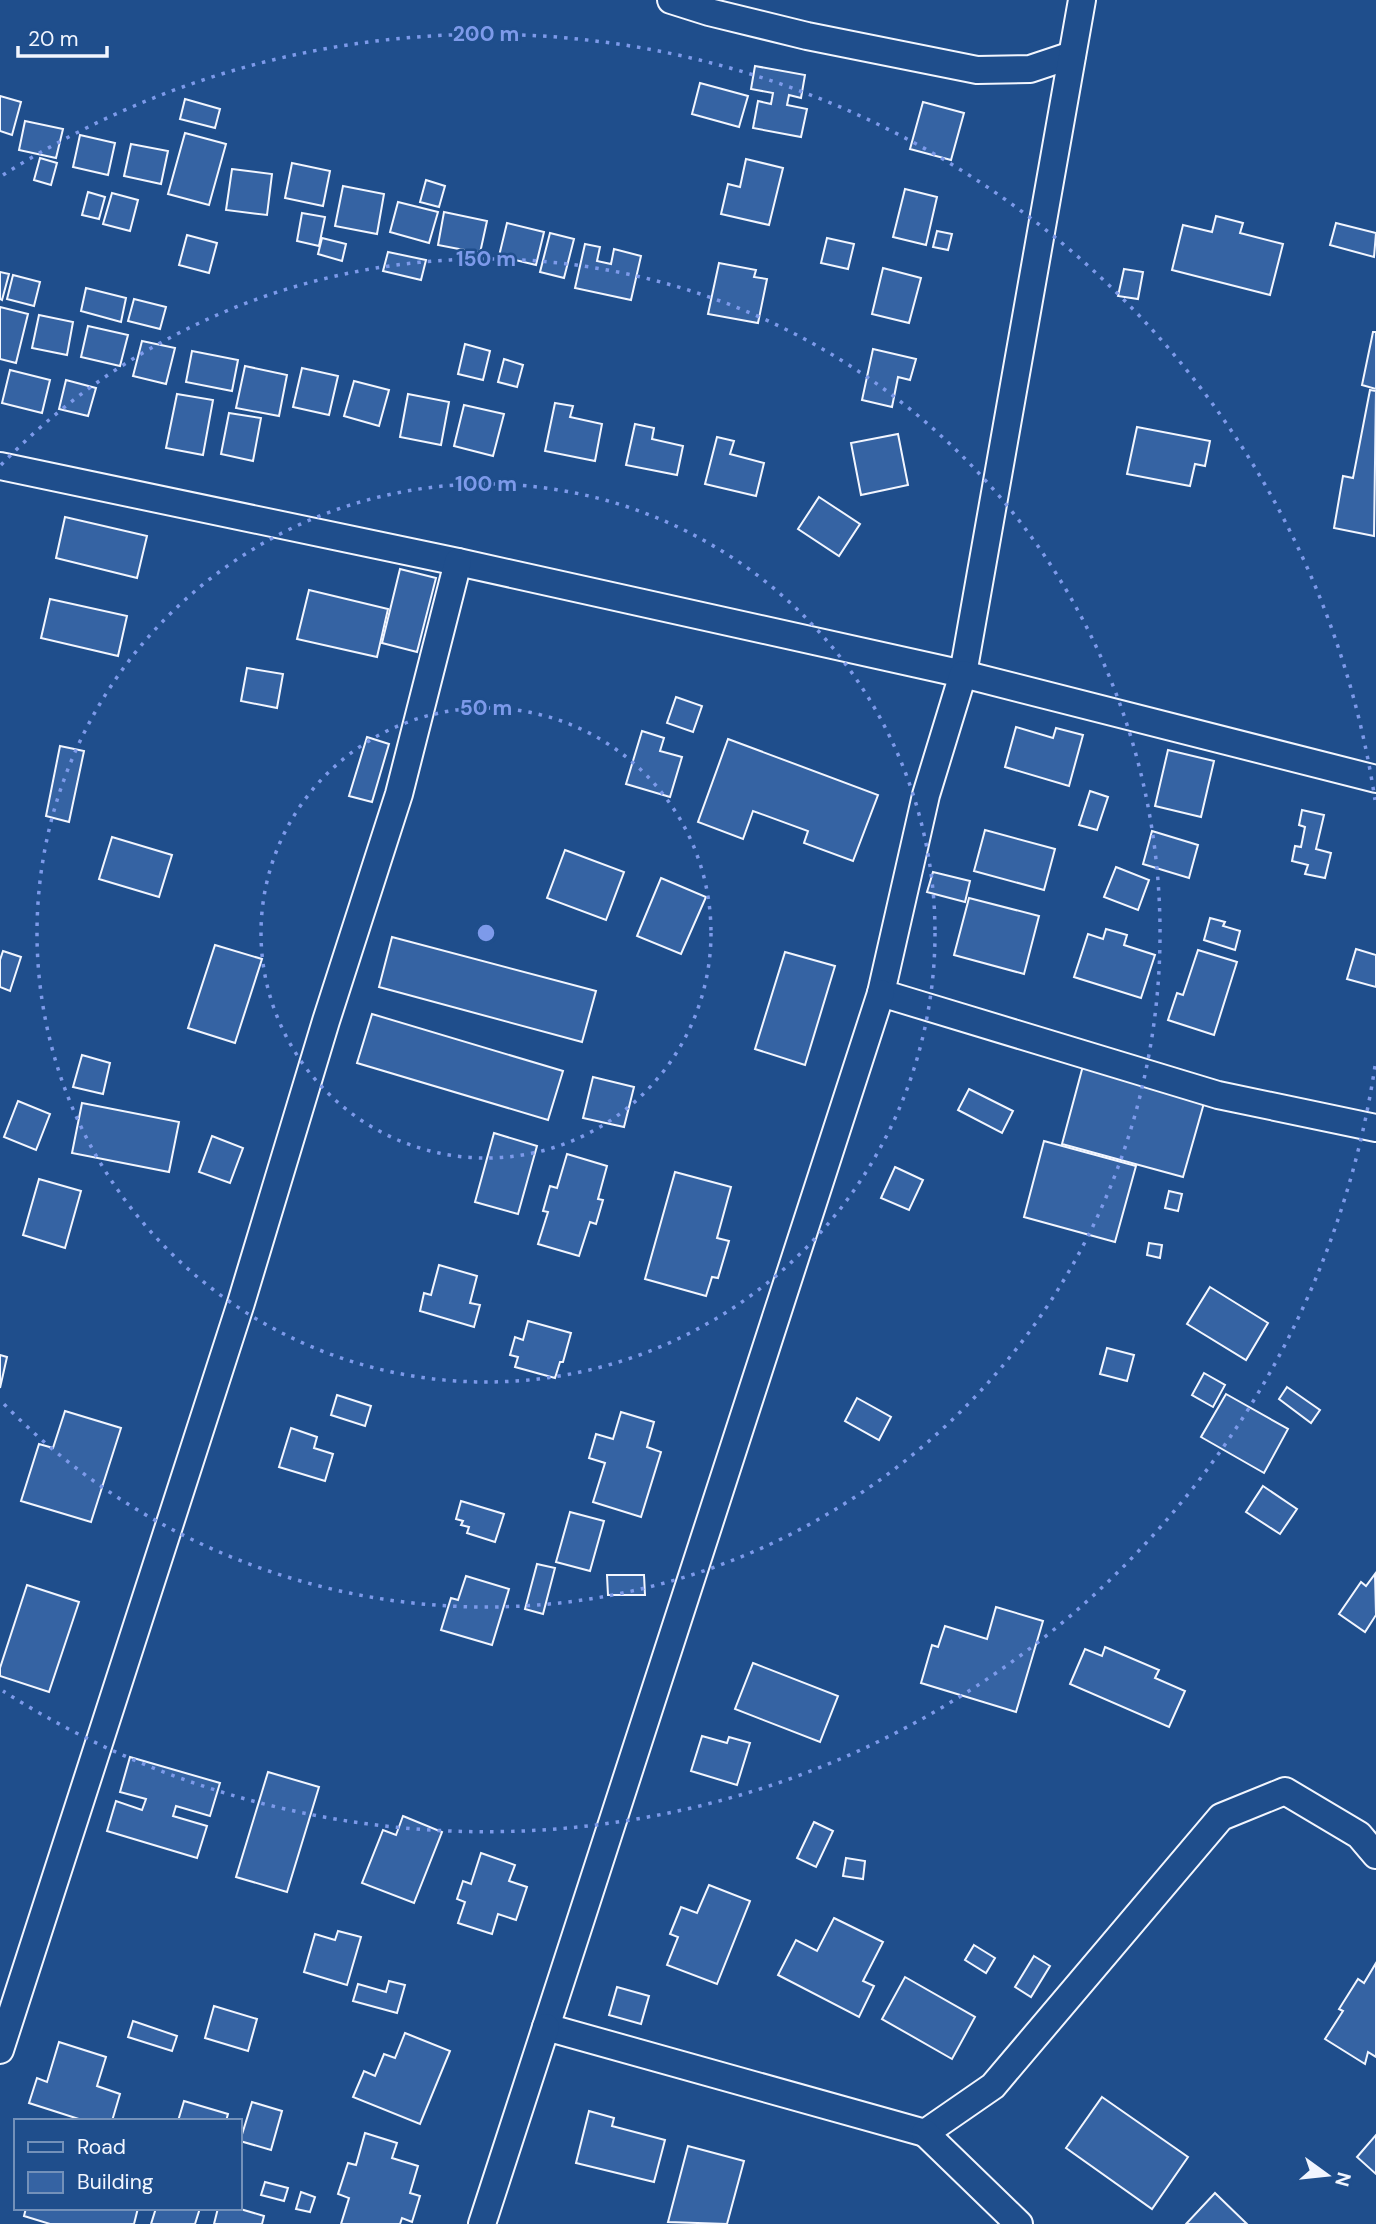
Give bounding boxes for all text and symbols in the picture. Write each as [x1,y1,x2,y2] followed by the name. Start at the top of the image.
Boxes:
[18,14,107,58] scale bar
[453,20,519,48] text: 200 m
[28,25,79,53] text: 20 m
[456,245,516,273] text: 150 m
[455,470,517,498] text: 100 m
[460,694,512,722] text: 50 m
[474,921,498,945] centre of rings
[14,2119,242,2210] legend
[77,2133,126,2161] text: Road
[1292,2140,1362,2210] north arrow
[77,2168,154,2196] text: Building
[1329,2169,1357,2189] text: N

